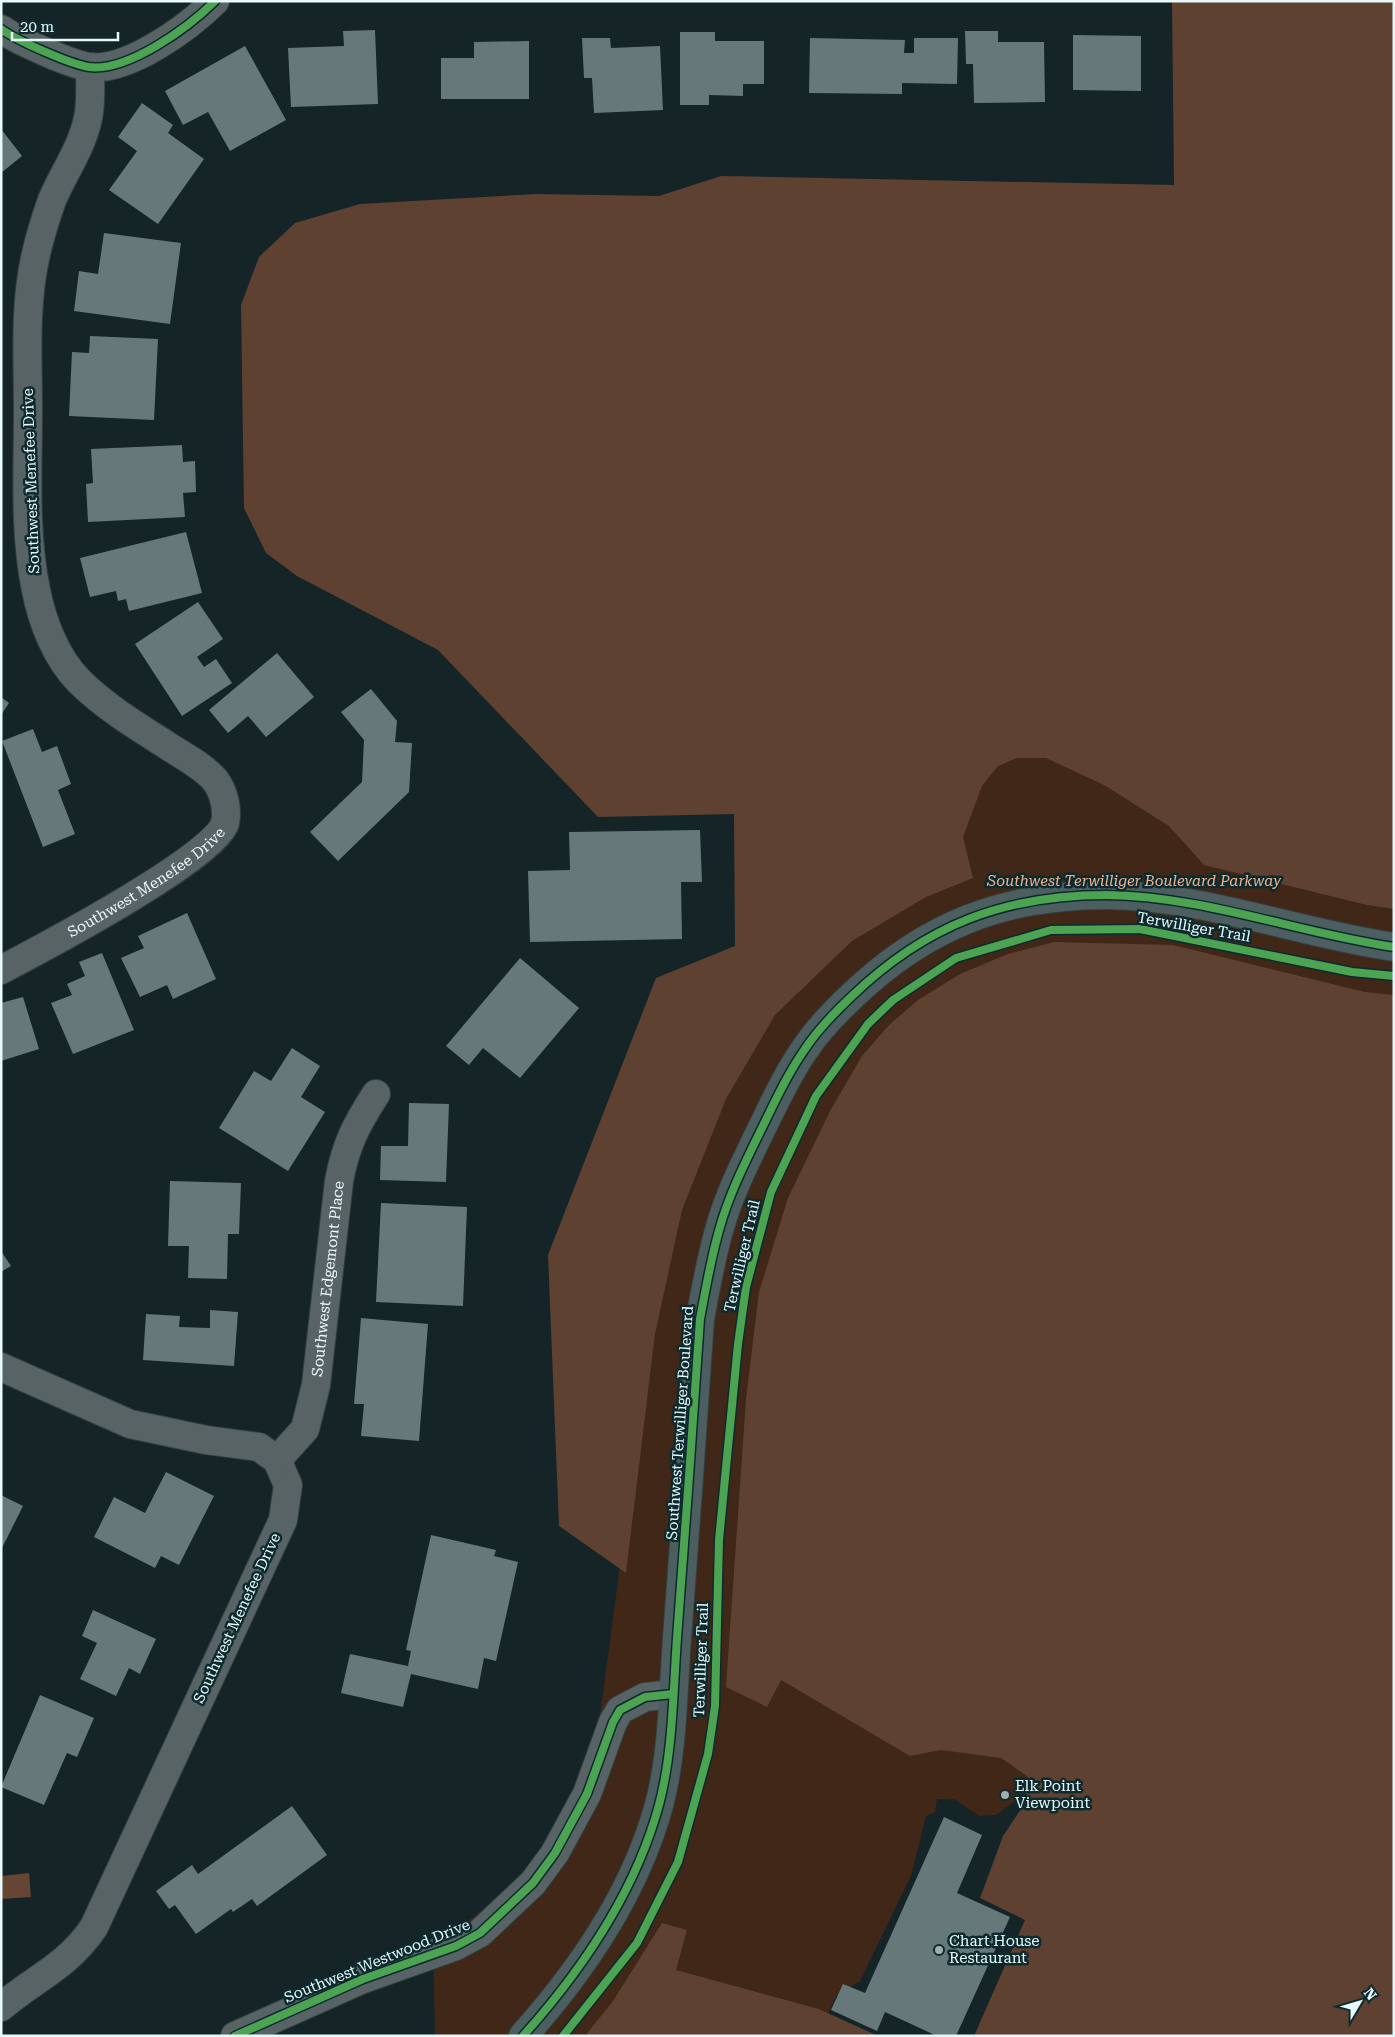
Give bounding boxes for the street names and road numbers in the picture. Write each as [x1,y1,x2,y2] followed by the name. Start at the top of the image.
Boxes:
[19,388,43,574] street label: Southwest Menefee Drive
[64,824,229,941] street label: Southwest Menefee Drive
[1136,908,1252,946] street label: Terwilliger Trail
[308,1180,348,1378] street label: Southwest Edgemont Place
[720,1198,764,1314] street label: Terwilliger Trail
[663,1305,697,1541] street label: Southwest Terwilliger Boulevard
[190,1530,284,1706] street label: Southwest Menefee Drive
[690,1602,712,1718] street label: Terwilliger Trail
[281,1915,473,2007] street label: Southwest Westwood Drive

